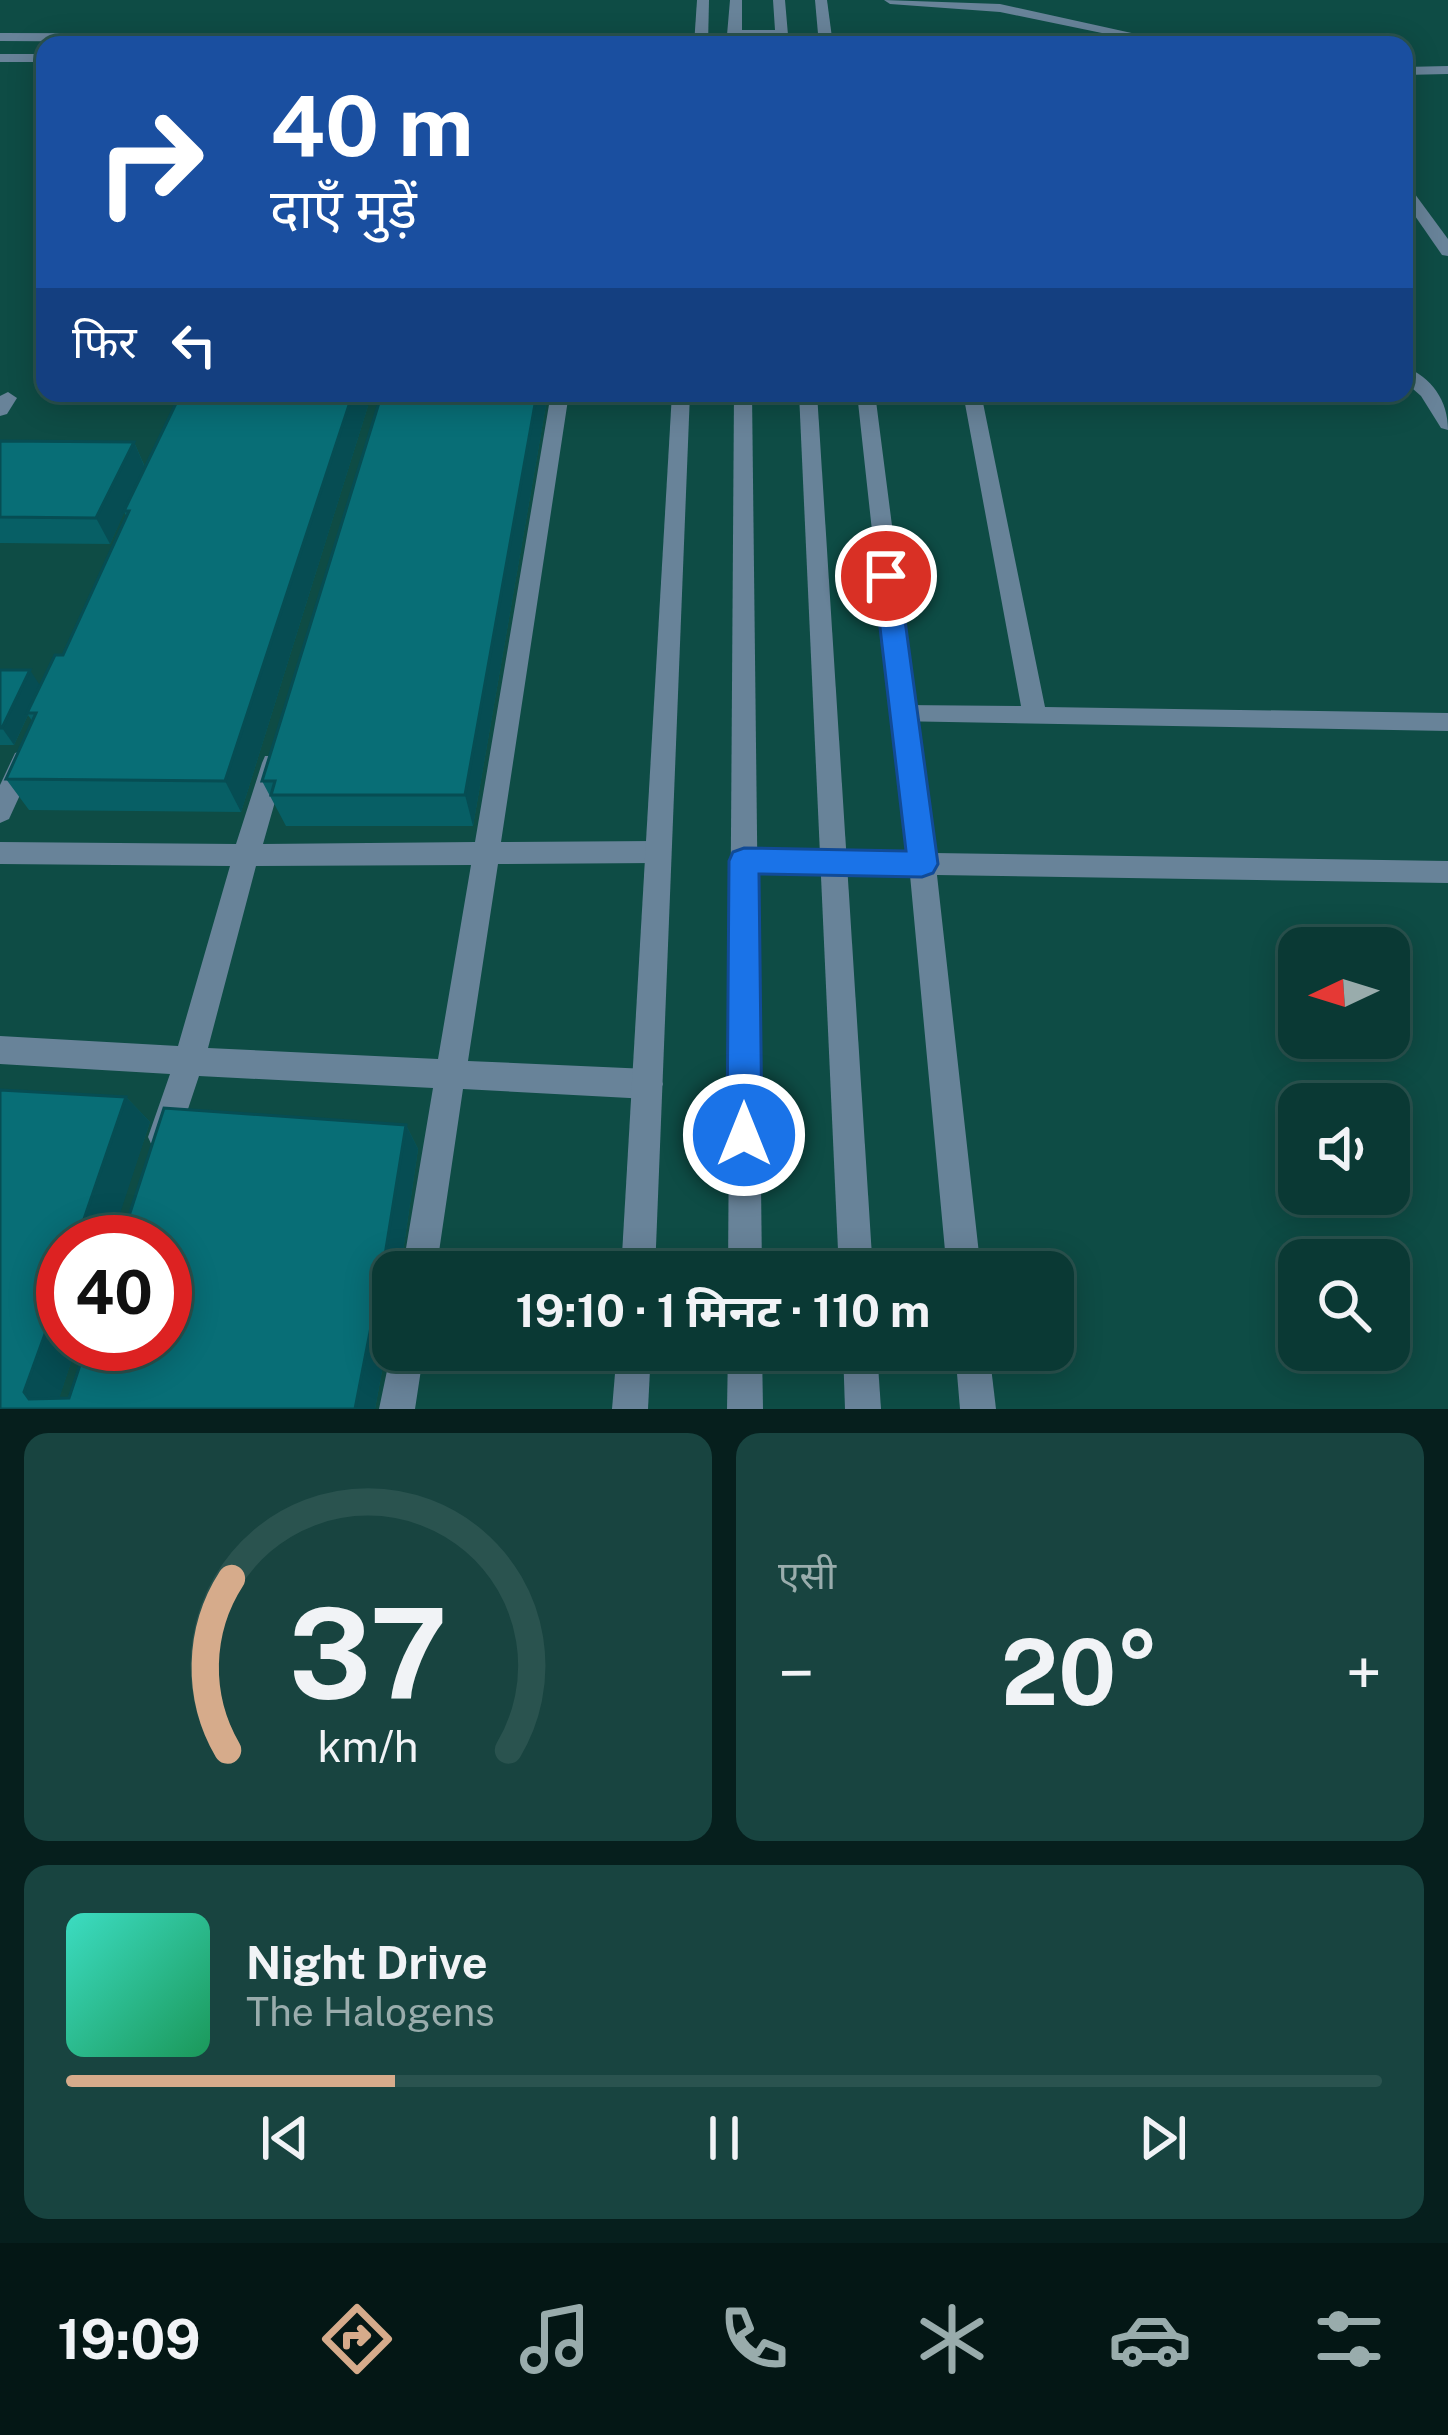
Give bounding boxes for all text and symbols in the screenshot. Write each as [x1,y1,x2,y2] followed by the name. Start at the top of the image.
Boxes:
[270,76,473,175] text: 40 m
[72,84,228,240] icon: right
[270,177,417,240] text: दाएँ मुड़ें
[161,312,227,378] icon: left
[72,315,137,368] text: फिर
[835,525,937,627] pin
[853,543,919,609] icon: arrive
[1278,927,1410,1059] north arrow
[1278,927,1410,1371] map controls
[681,1072,807,1198] position arrow
[1278,1083,1410,1215] button: sound
[36,1215,192,1371] speed limit sign: 40
[1278,1239,1410,1371] button: search
[516,1284,930,1337] text: 19:10 · 1 मिनट · 110 m
[778,1552,836,1598] text: एसी
[288,1580,448,1727] text: 37
[1001,1619,1159,1725] text: 20°
[778,1634,815,1712] text: −
[1345,1634,1382,1712] text: +
[318,1721,418,1772] text: km/h
[246,1936,488,1989] text: Night Drive
[246,1989,495,2035] text: The Halogens
[252,2105,318,2171] icon: previous
[691,2105,757,2171] icon: pause
[1130,2105,1196,2171] icon: next
[315,2297,399,2381] icon: directions
[513,2297,597,2381] icon: music
[712,2297,796,2381] icon: phone
[910,2297,994,2381] icon: climate
[1108,2297,1192,2381] icon: car
[1307,2297,1391,2381] icon: filters
[57,2308,201,2371] text: 19:09

